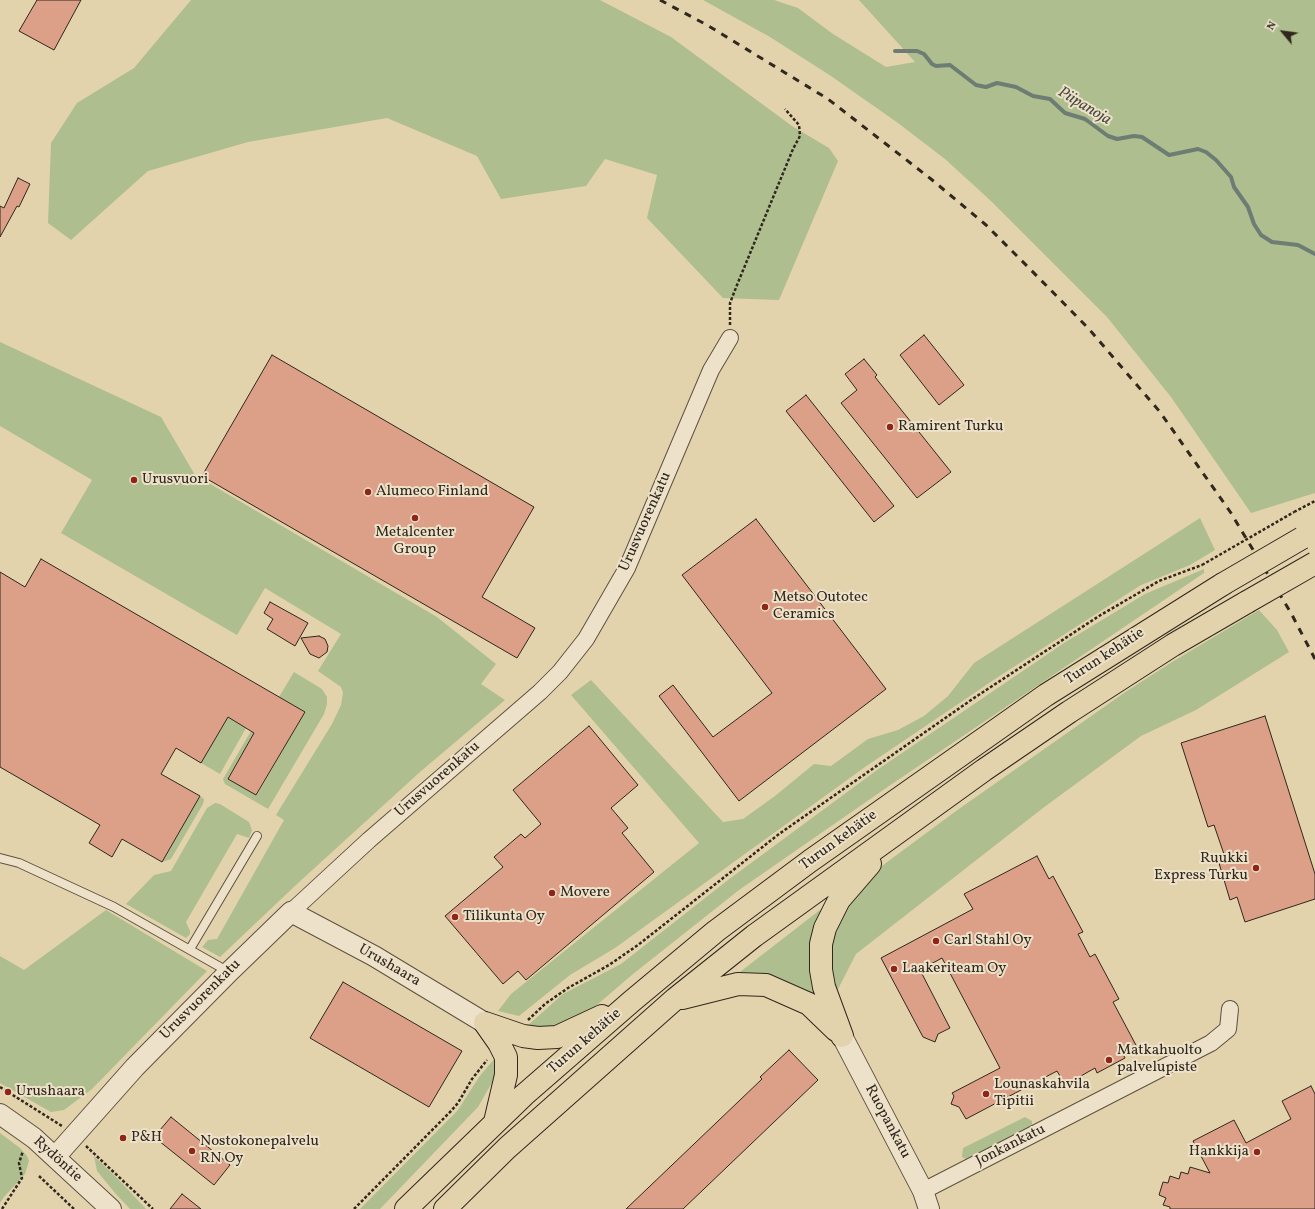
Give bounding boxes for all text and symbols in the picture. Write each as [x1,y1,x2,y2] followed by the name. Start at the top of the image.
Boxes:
[1263,12,1303,52] north arrow
[1264,19,1281,33] text: N
[1054,84,1114,130] water label: Piipanoja
[898,418,1004,436] place label: Ramirent Turku
[885,422,895,432] marker: Ramirent Turku
[616,470,676,574] street label: Urusvuorenkatu
[142,471,208,489] place label: Urusvuori
[129,475,139,485] marker: Urusvuori
[376,483,488,501] place label: Alumeco Finland
[363,487,373,497] marker: Alumeco Finland
[410,513,420,523] marker: Metalcenter Group
[375,524,455,559] place label: Metalcenter Group
[773,589,868,624] place label: Metso Outotec Ceramics
[760,602,770,612] marker: Metso Outotec Ceramics
[1062,625,1148,689] street label: Turun kehätie
[392,738,484,822] street label: Urusvuorenkatu
[797,807,881,875] street label: Turun kehätie
[1154,850,1248,885] place label: Ruukki Express Turku
[1251,863,1261,873] marker: Ruukki Express Turku
[560,884,610,902] place label: Movere
[547,888,557,898] marker: Movere
[463,908,545,926] place label: Tilikunta Oy
[450,912,460,922] marker: Tilikunta Oy
[944,932,1032,950] place label: Carl Stahl Oy
[931,936,941,946] marker: Carl Stahl Oy
[355,941,423,991] street label: Urushaara
[157,956,245,1044] street label: Urusvuorenkatu
[902,960,1006,978] place label: Laakeriteam Oy
[889,964,899,974] marker: Laakeriteam Oy
[545,1005,625,1079] street label: Turun kehätie
[1117,1042,1202,1077] place label: Matkahuolto palvelupiste
[1104,1055,1114,1065] marker: Matkahuolto palvelupiste
[994,1076,1090,1111] place label: Lounaskahvila Tipitii
[860,1082,914,1162] street label: Ruopankatu
[16,1083,85,1101] place label: Urushaara
[3,1087,13,1097] marker: Urushaara
[981,1089,991,1099] marker: Lounaskahvila Tipitii
[973,1121,1049,1171] street label: Jonkankatu
[131,1129,162,1147] place label: P&H
[29,1133,85,1187] street label: Rydöntie
[118,1133,128,1143] marker: P&H
[200,1133,319,1168] place label: Nostokonepalvelu RN Oy
[1189,1143,1249,1161] place label: Hankkija
[187,1146,197,1156] marker: Nostokonepalvelu RN Oy
[1252,1147,1262,1157] marker: Hankkija

